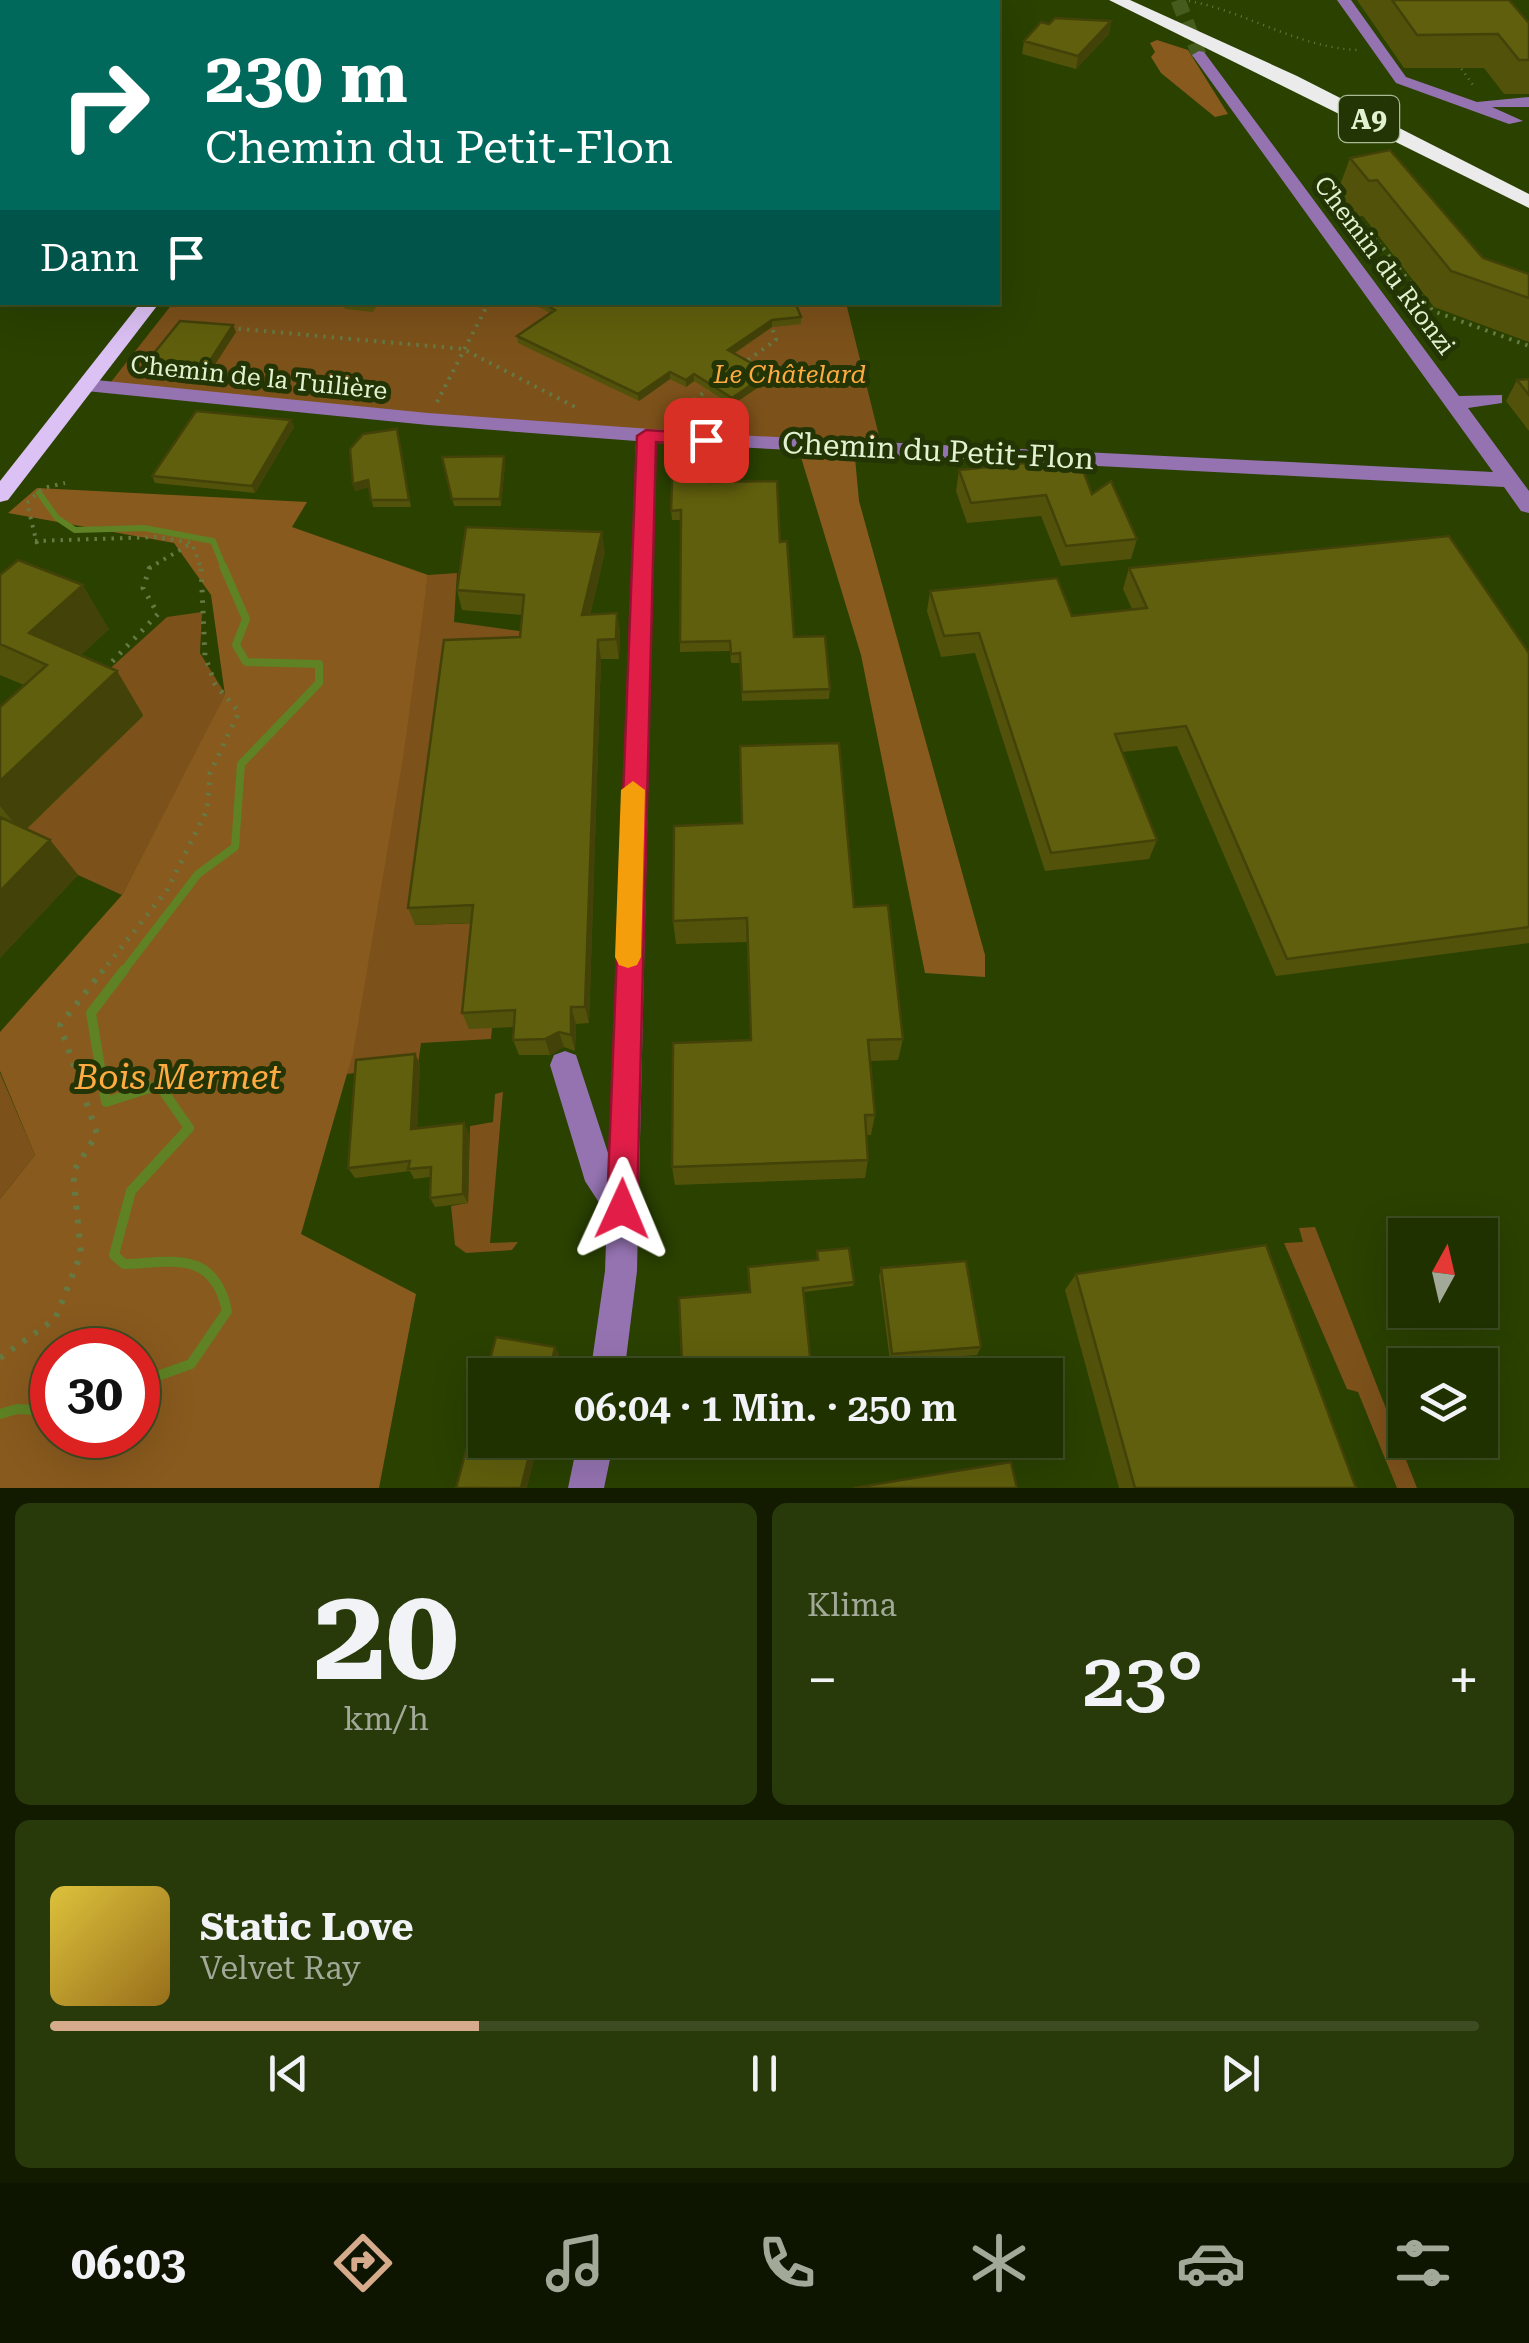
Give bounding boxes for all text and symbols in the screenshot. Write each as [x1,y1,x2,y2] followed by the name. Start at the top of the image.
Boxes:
[205,37,408,119] text: 230 m
[40,40,170,170] icon: right
[1339,96,1399,142] road number: A9
[205,121,673,174] text: Chemin du Petit-Flon
[1308,171,1461,360] street label: Chemin du Rionzi
[159,230,214,285] icon: arrive
[40,236,139,280] text: Dann
[129,350,389,405] street label: Chemin de la Tuilière
[713,360,866,389] park label: Le Châtelard
[664,398,749,483] pin
[679,413,734,468] icon: arrive
[781,425,1095,476] street label: Chemin du Petit-Flon
[74,1057,281,1098] park label: Bois Mermet
[570,1157,674,1261] position arrow
[1388,1218,1498,1328] north arrow
[1388,1218,1498,1458] map controls
[30,1328,160,1458] speed limit sign: 30
[1388,1348,1498,1458] button: layers
[574,1386,957,1430] text: 06:04 · 1 Min. · 250 m
[313,1558,459,1711] text: 20
[807,1586,897,1624] text: Klima
[1082,1636,1204,1724] text: 23°
[807,1648,838,1712] text: −
[1448,1648,1479,1712] text: +
[343,1700,429,1738] text: km/h
[200,1905,413,1949] text: Static Love
[200,1949,361,1987] text: Velvet Ray
[261,2046,316,2101] icon: previous
[737,2046,792,2101] icon: pause
[1213,2046,1268,2101] icon: next
[328,2228,398,2298] icon: directions
[540,2228,610,2298] icon: music
[752,2228,822,2298] icon: phone
[964,2228,1034,2298] icon: climate
[1176,2228,1246,2298] icon: car
[1388,2228,1458,2298] icon: filters
[71,2237,186,2290] text: 06:03

